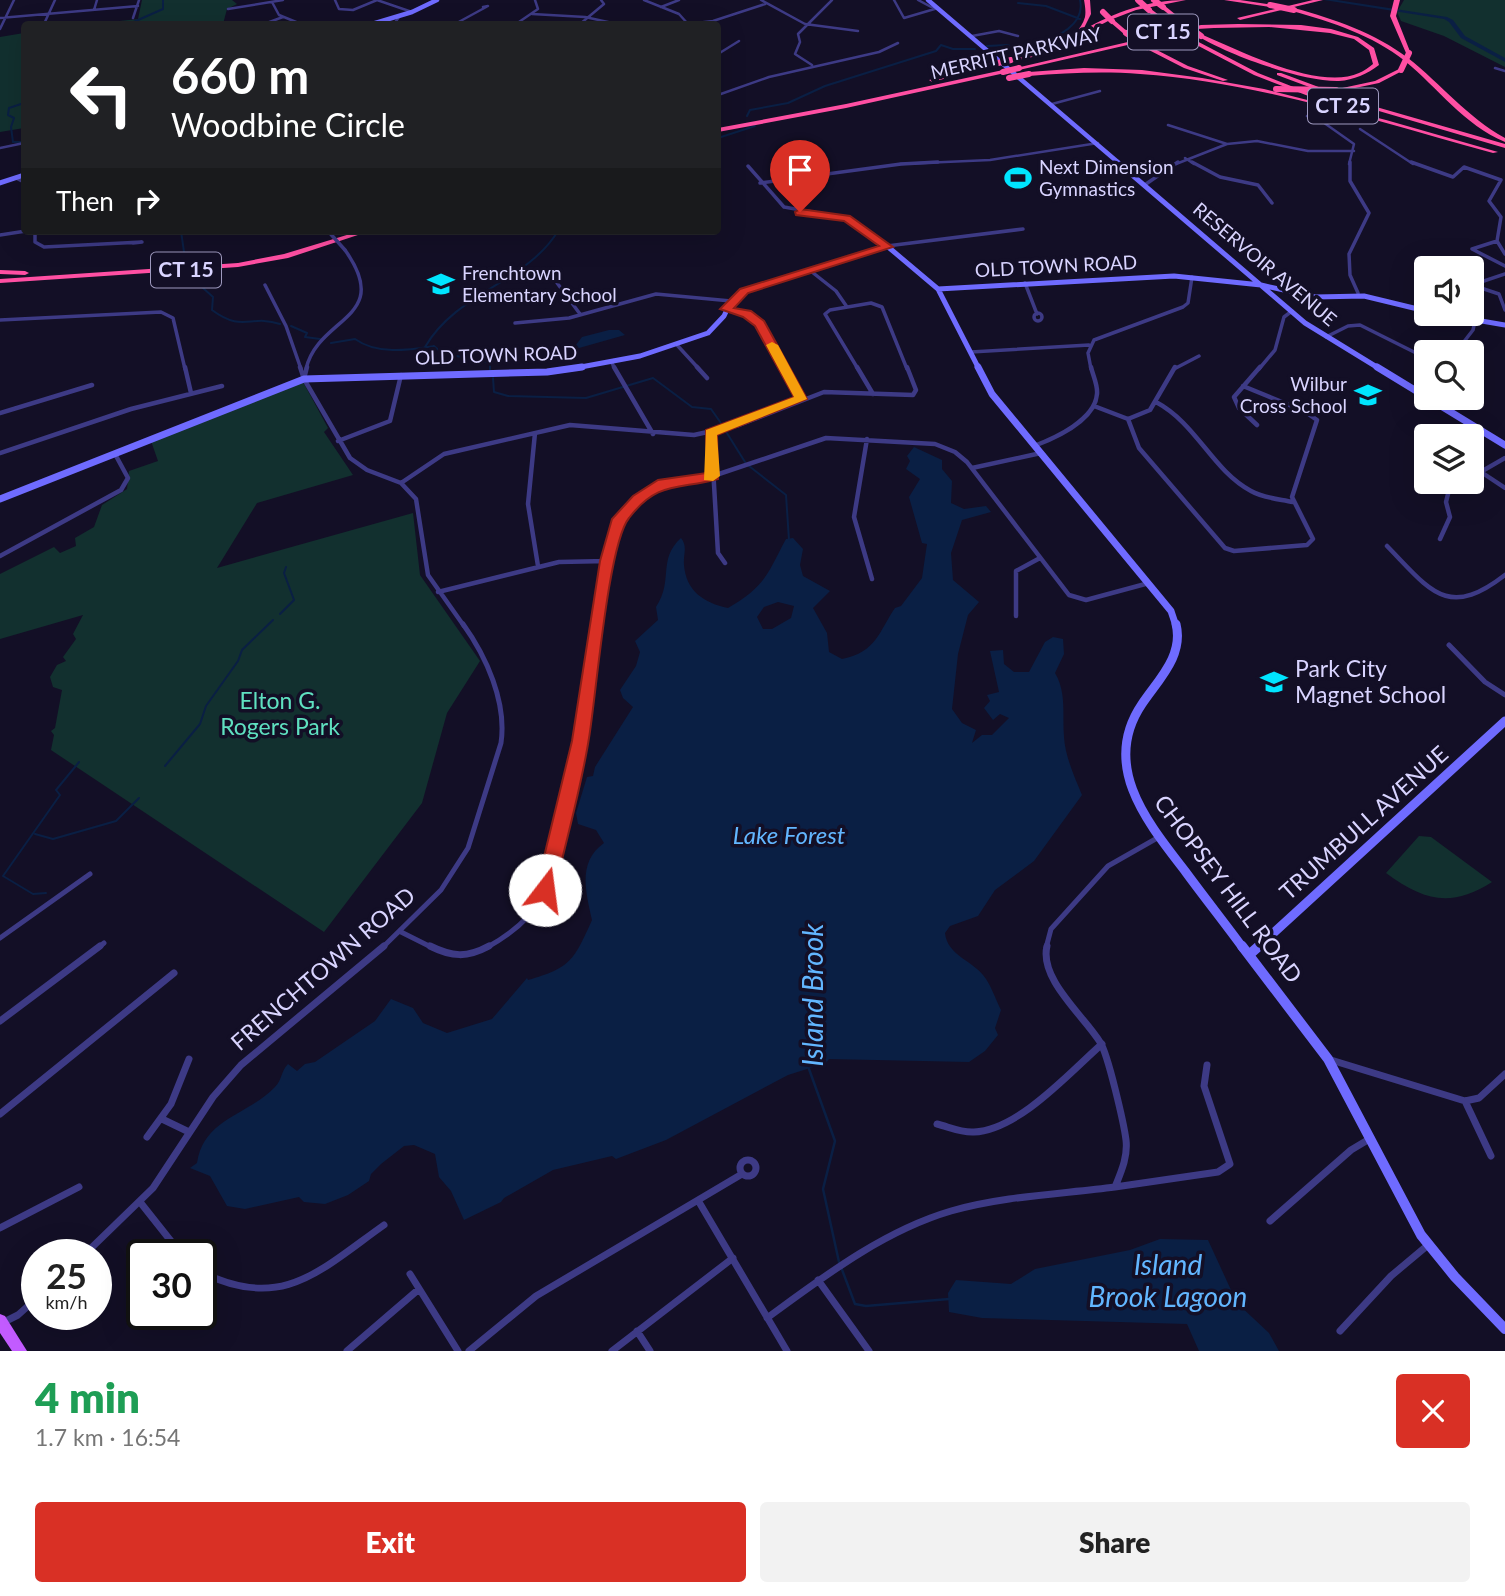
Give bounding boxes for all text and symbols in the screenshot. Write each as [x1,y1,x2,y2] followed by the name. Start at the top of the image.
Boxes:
[1128,14,1198,50] road number: CT 15
[928,22,1104,83] street label: MERRITT PARKWAY
[171,46,309,104] text: 660 m
[56,49,147,140] icon: left
[1308,88,1378,124] road number: CT 25
[171,105,405,144] text: Woodbine Circle
[770,140,830,212] pin
[781,151,819,189] icon: arrive
[1039,155,1174,200] place label: Next Dimension Gymnastics
[1003,163,1033,193] sports icon: Next Dimension Gymnastics
[128,182,166,220] icon: right
[56,185,114,217] text: Then
[1189,197,1342,330] street label: RESERVOIR AVENUE
[974,250,1138,281] street label: OLD TOWN ROAD
[151,252,221,288] road number: CT 15
[1414,256,1484,494] map controls
[1414,256,1484,326] button: sound
[462,261,617,306] place label: Frenchtown Elementary School
[426,269,456,299] school or university icon: Frenchtown Elementary School
[414,340,577,369] street label: OLD TOWN ROAD
[1414,340,1484,410] button: search
[1240,372,1347,417] place label: Wilbur Cross School
[1353,380,1383,410] school or university icon: Wilbur Cross School
[1414,424,1484,494] button: layers
[1295,654,1446,708] place label: Park City Magnet School
[1259,667,1289,697] school or university icon: Park City Magnet School
[220,686,340,740] park label: Elton G. Rogers Park
[1273,739,1453,905] street label: TRUMBULL AVENUE
[1149,789,1309,988] street label: CHOPSEY HILL ROAD
[733,820,846,849] water label: Lake Forest
[508,853,582,927] position arrow
[225,881,420,1056] street label: FRENCHTOWN ROAD
[795,923,829,1067] water label: Island Brook
[126,1239,217,1330] speed limit sign: 30
[1089,1247,1247,1313] water label: Island Brook Lagoon
[46,1254,87,1296] text: 25
[45,1291,88,1313] text: km/h
[35,1372,140,1422] text: 4 min
[1396,1374,1470,1448] button: close
[35,1423,180,1451] text: 1.7 km · 16:54
[35,1502,746,1582] button: Exit
[760,1502,1470,1582] button: Share

